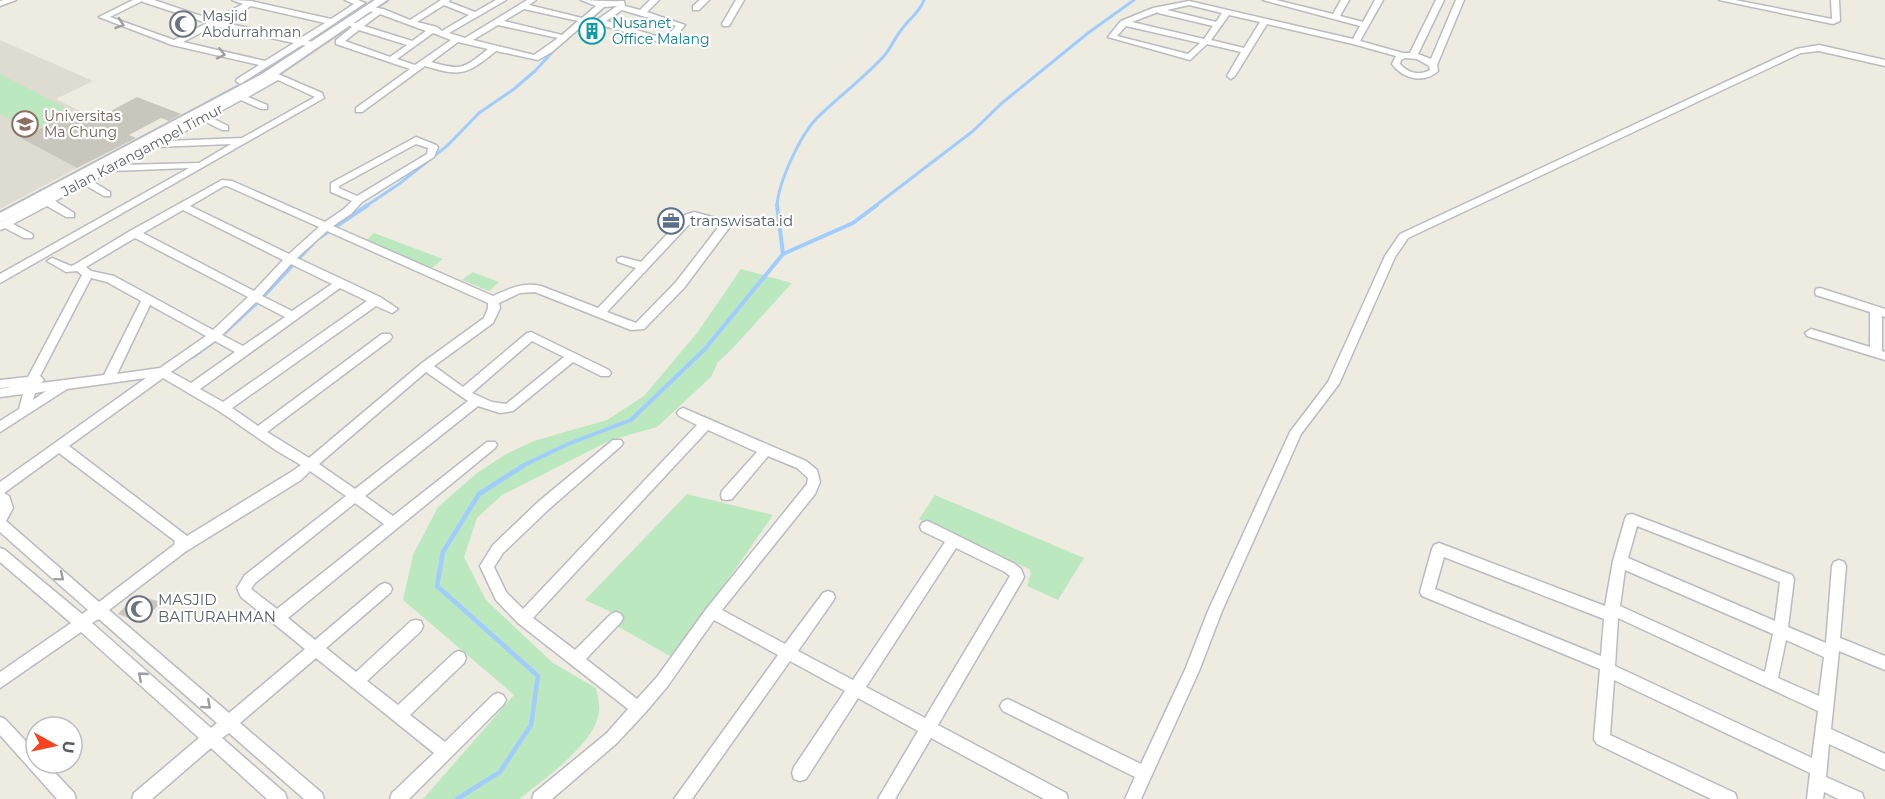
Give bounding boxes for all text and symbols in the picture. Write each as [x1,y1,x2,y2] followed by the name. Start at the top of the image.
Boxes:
[202,7,301,41] place label: Masjid Abdurrahman
[168,9,198,39] mosque icon: Masjid Abdurrahman
[612,14,710,48] place label: Nusanet Office Malang
[114,16,124,29] one-way arrow
[577,16,607,46] building icon: Nusanet Office Malang
[216,46,226,59] one-way arrow
[57,99,226,201] street label: Jalan Karangampel Timur
[44,107,121,141] place label: Universitas Ma Chung
[10,109,40,139] school or university icon: Universitas Ma Chung
[656,206,686,236] office icon: transwisata.id
[690,211,793,230] place label: transwisata.id
[53,569,64,580] one-way arrow
[158,590,276,626] place label: MASJID BAITURAHMAN
[124,594,154,624] mosque icon: MASJID BAITURAHMAN
[138,672,149,683] one-way arrow
[200,698,211,709] one-way arrow
[24,715,84,775] north arrow
[58,739,79,755] text: U

